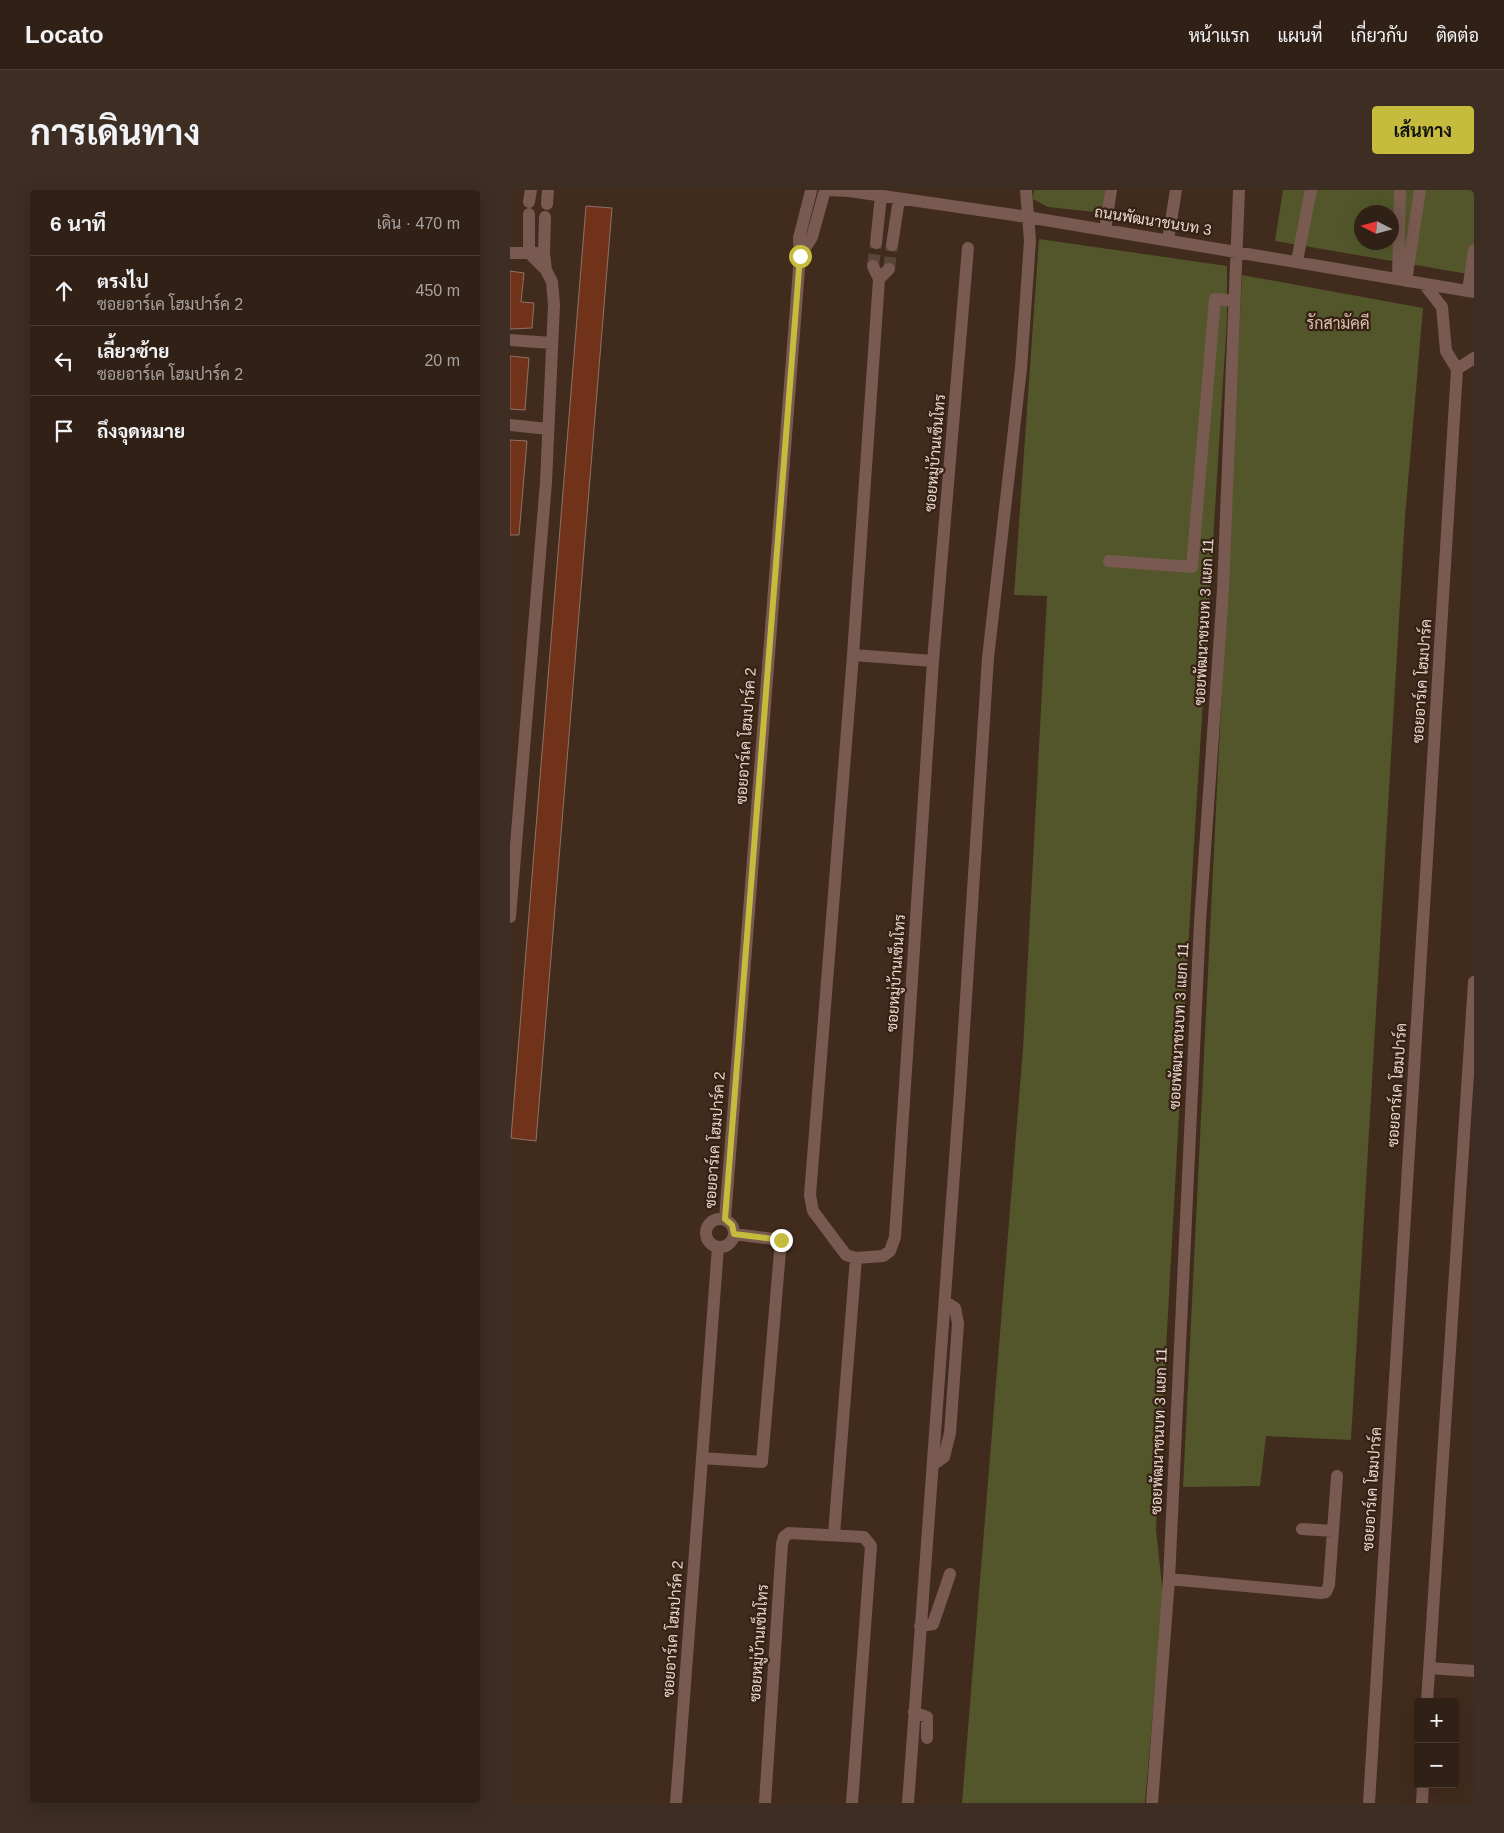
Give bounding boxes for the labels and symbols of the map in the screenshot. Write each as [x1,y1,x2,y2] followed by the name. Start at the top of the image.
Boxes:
[1093,203,1213,238] street label: ถนนพัฒนาชนบท 3
[1354,205,1399,250] north arrow
[789,245,812,268] route start
[1306,312,1370,332] district label: รักสามัคคี
[919,393,950,513] street label: ซอยหมู่บ้านเซ็นโทร
[1191,538,1216,706] street label: ซอยพัฒนาชนบท 3 แยก 11
[1408,618,1434,744] street label: ซอยอาร์เค โฮมปาร์ค
[731,667,759,805] street label: ซอยอาร์เค โฮมปาร์ค 2
[881,913,910,1033] street label: ซอยหมู่บ้านเซ็นโทร
[1166,942,1191,1110] street label: ซอยพัฒนาชนบท 3 แยก 11
[1383,1022,1409,1148] street label: ซอยอาร์เค โฮมปาร์ค
[700,1071,728,1209] street label: ซอยอาร์เค โฮมปาร์ค 2
[770,1229,793,1252] route end
[1147,1347,1170,1515] street label: ซอยพัฒนาชนบท 3 แยก 11
[1358,1426,1384,1552] street label: ซอยอาร์เค โฮมปาร์ค
[658,1560,686,1698] street label: ซอยอาร์เค โฮมปาร์ค 2
[744,1583,773,1703] street label: ซอยหมู่บ้านเซ็นโทร

